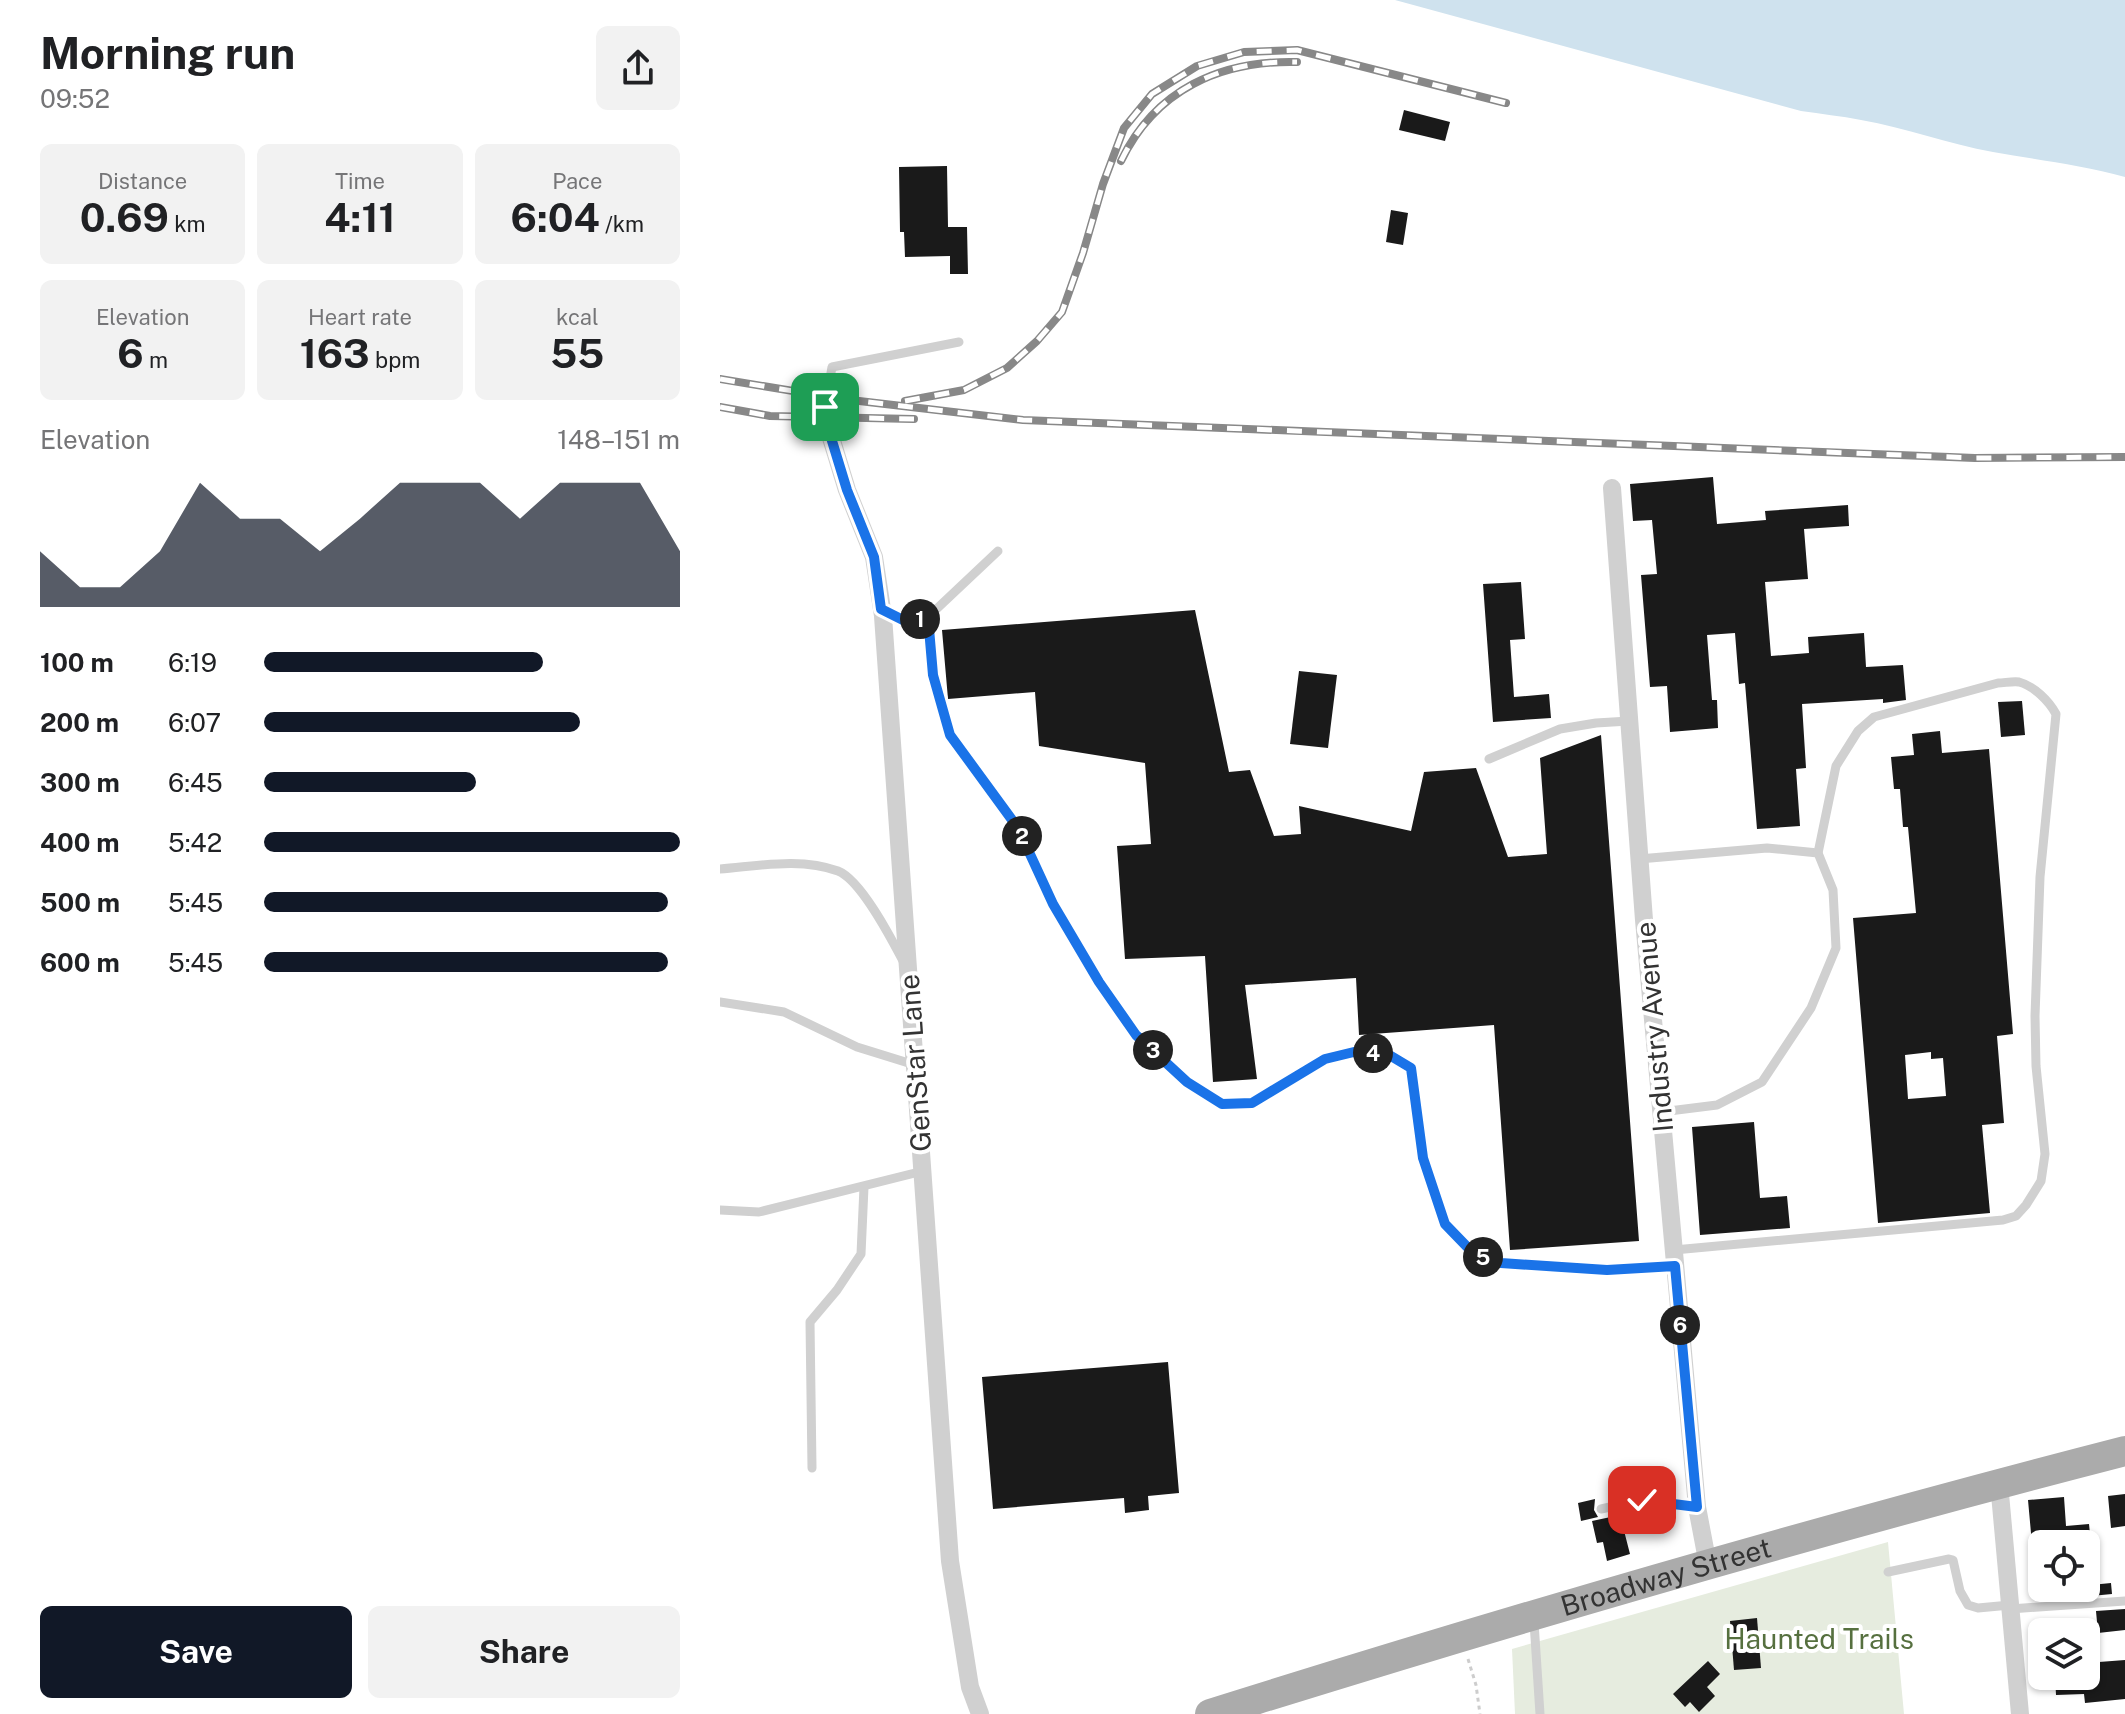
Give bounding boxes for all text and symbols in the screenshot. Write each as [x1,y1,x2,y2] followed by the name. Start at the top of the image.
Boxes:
[596,26,680,110] button: share
[40,27,295,79] text: Morning run
[40,83,110,114] text: 09:52
[98,168,187,194] text: Distance
[335,168,385,194] text: Time
[552,168,602,194] text: Pace
[80,194,169,241] text: 0.69
[324,194,396,241] text: 4:11
[511,194,600,241] text: 6:04
[169,211,206,237] text: km
[600,211,644,237] text: /km
[96,304,189,330] text: Elevation
[308,304,412,330] text: Heart rate
[556,304,599,330] text: kcal
[117,330,144,377] text: 6
[300,330,370,377] text: 163
[550,330,604,377] text: 55
[144,347,168,373] text: m
[370,347,420,373] text: bpm
[791,373,859,441] pin
[803,385,847,429] icon: arrive
[40,424,150,455] text: Elevation
[557,424,680,455] text: 148–151 m
[900,599,940,639] pin: 1
[915,606,925,632] text: 1
[40,647,114,678] text: 100 m
[168,647,217,678] text: 6:19
[40,707,119,738] text: 200 m
[168,707,221,738] text: 6:07
[40,767,120,798] text: 300 m
[168,767,223,798] text: 6:45
[1002,816,1042,856] pin: 2
[1015,823,1029,849] text: 2
[40,827,120,858] text: 400 m
[168,827,222,858] text: 5:42
[40,887,120,918] text: 500 m
[168,887,223,918] text: 5:45
[1628,921,1679,1134] street label: Industry Avenue
[40,947,120,978] text: 600 m
[168,947,223,978] text: 5:45
[892,973,937,1153] street label: GenStar Lane
[1133,1030,1173,1070] pin: 3
[1353,1033,1393,1073] pin: 4
[1146,1037,1160,1063] text: 3
[1366,1040,1380,1066] text: 4
[1463,1237,1503,1277] pin: 5
[1476,1244,1490,1270] text: 5
[1660,1305,1700,1345] pin: 6
[1673,1312,1687,1338] text: 6
[1608,1466,1676,1534] pin
[1620,1478,1664,1522] icon: check
[1557,1530,1775,1622] street label: Broadway Street
[2028,1530,2100,1690] map controls
[2028,1530,2100,1602] button: locate
[40,1606,352,1698] button: Save
[368,1606,680,1698] button: Share
[2028,1618,2100,1690] button: layers
[1724,1622,1914,1655] park label: Haunted Trails

